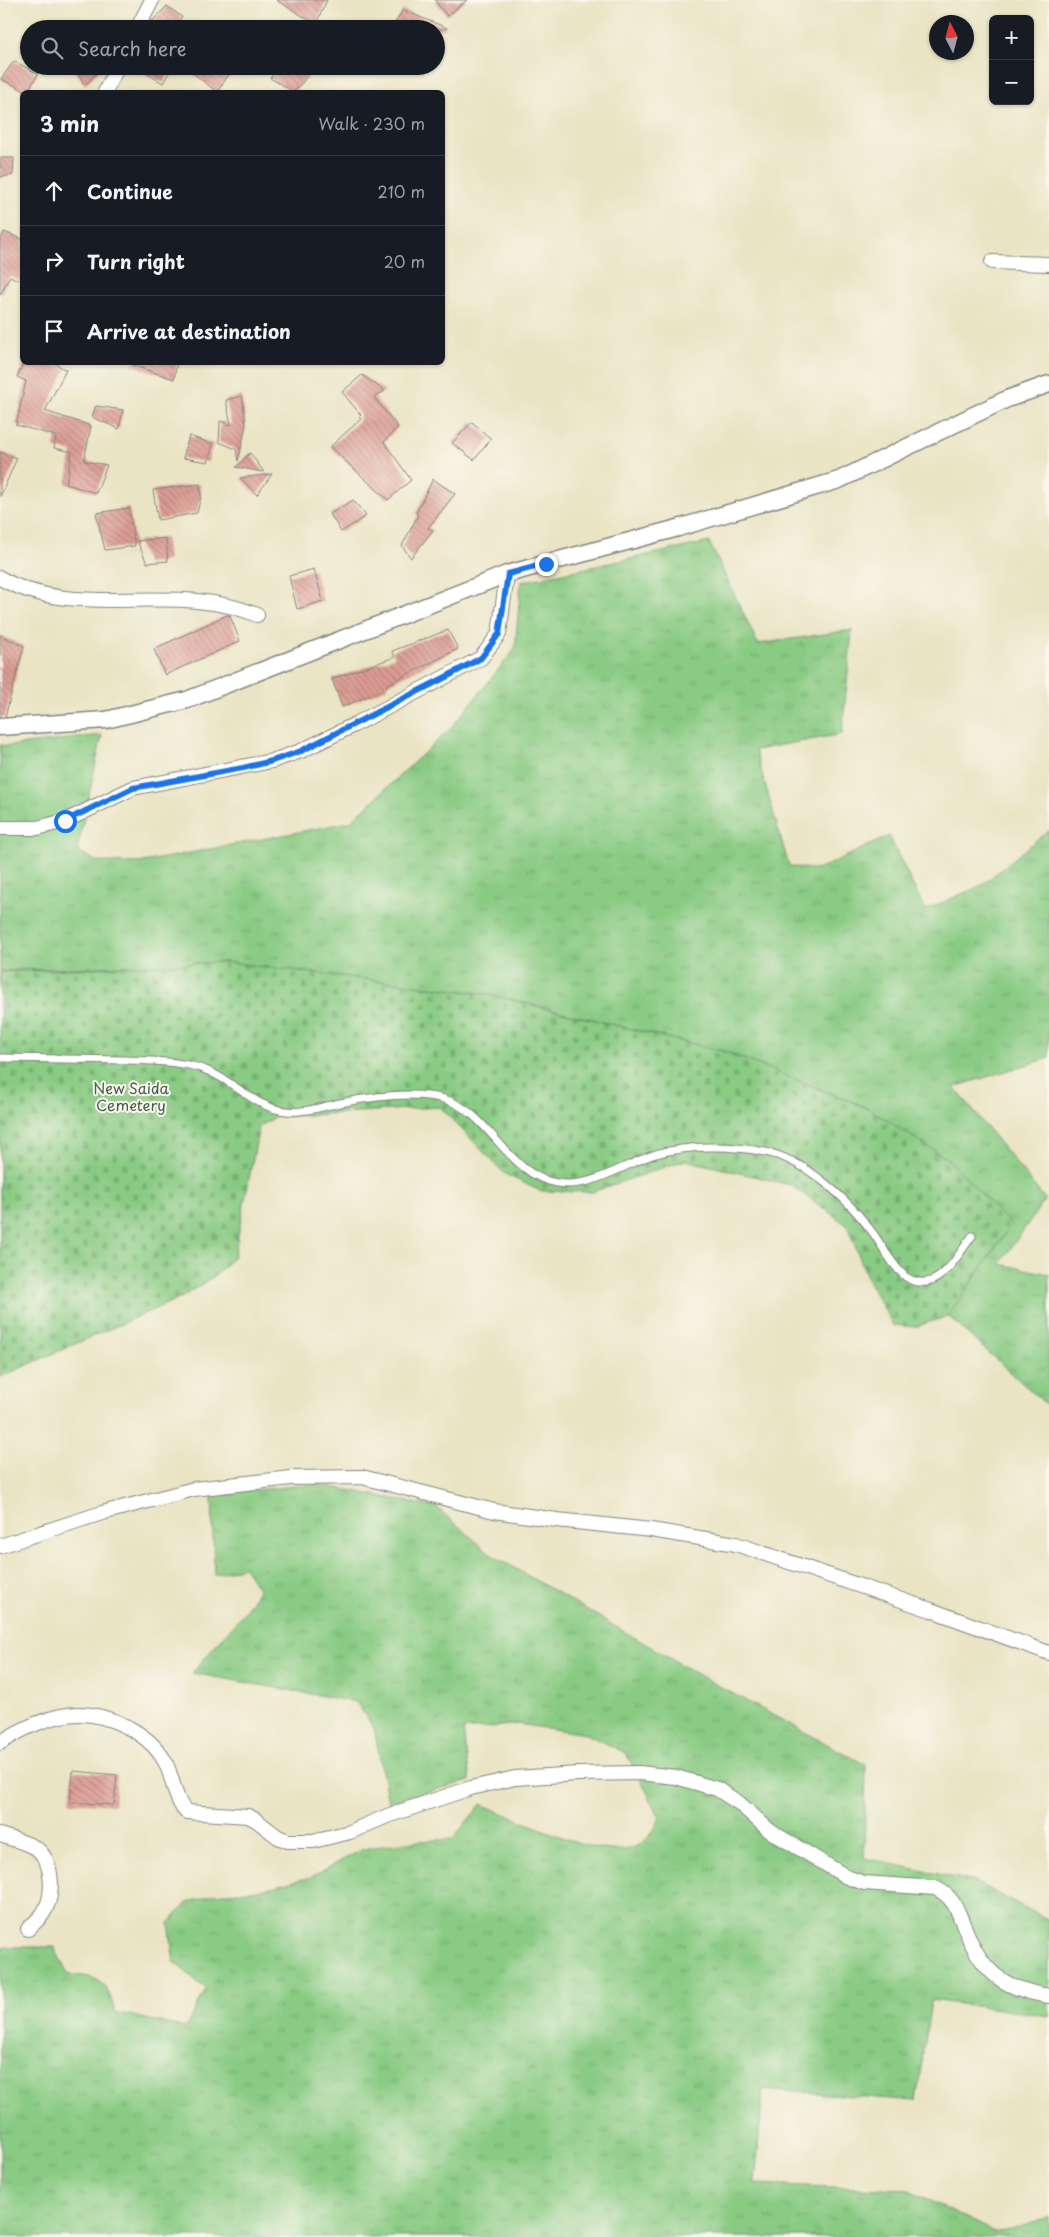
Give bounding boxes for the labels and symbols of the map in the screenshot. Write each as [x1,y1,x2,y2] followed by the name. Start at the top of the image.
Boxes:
[929,15,974,60] north arrow
[535,553,558,576] route end
[54,810,77,833] route start
[93,1076,170,1116] park label: New Saida Cemetery

